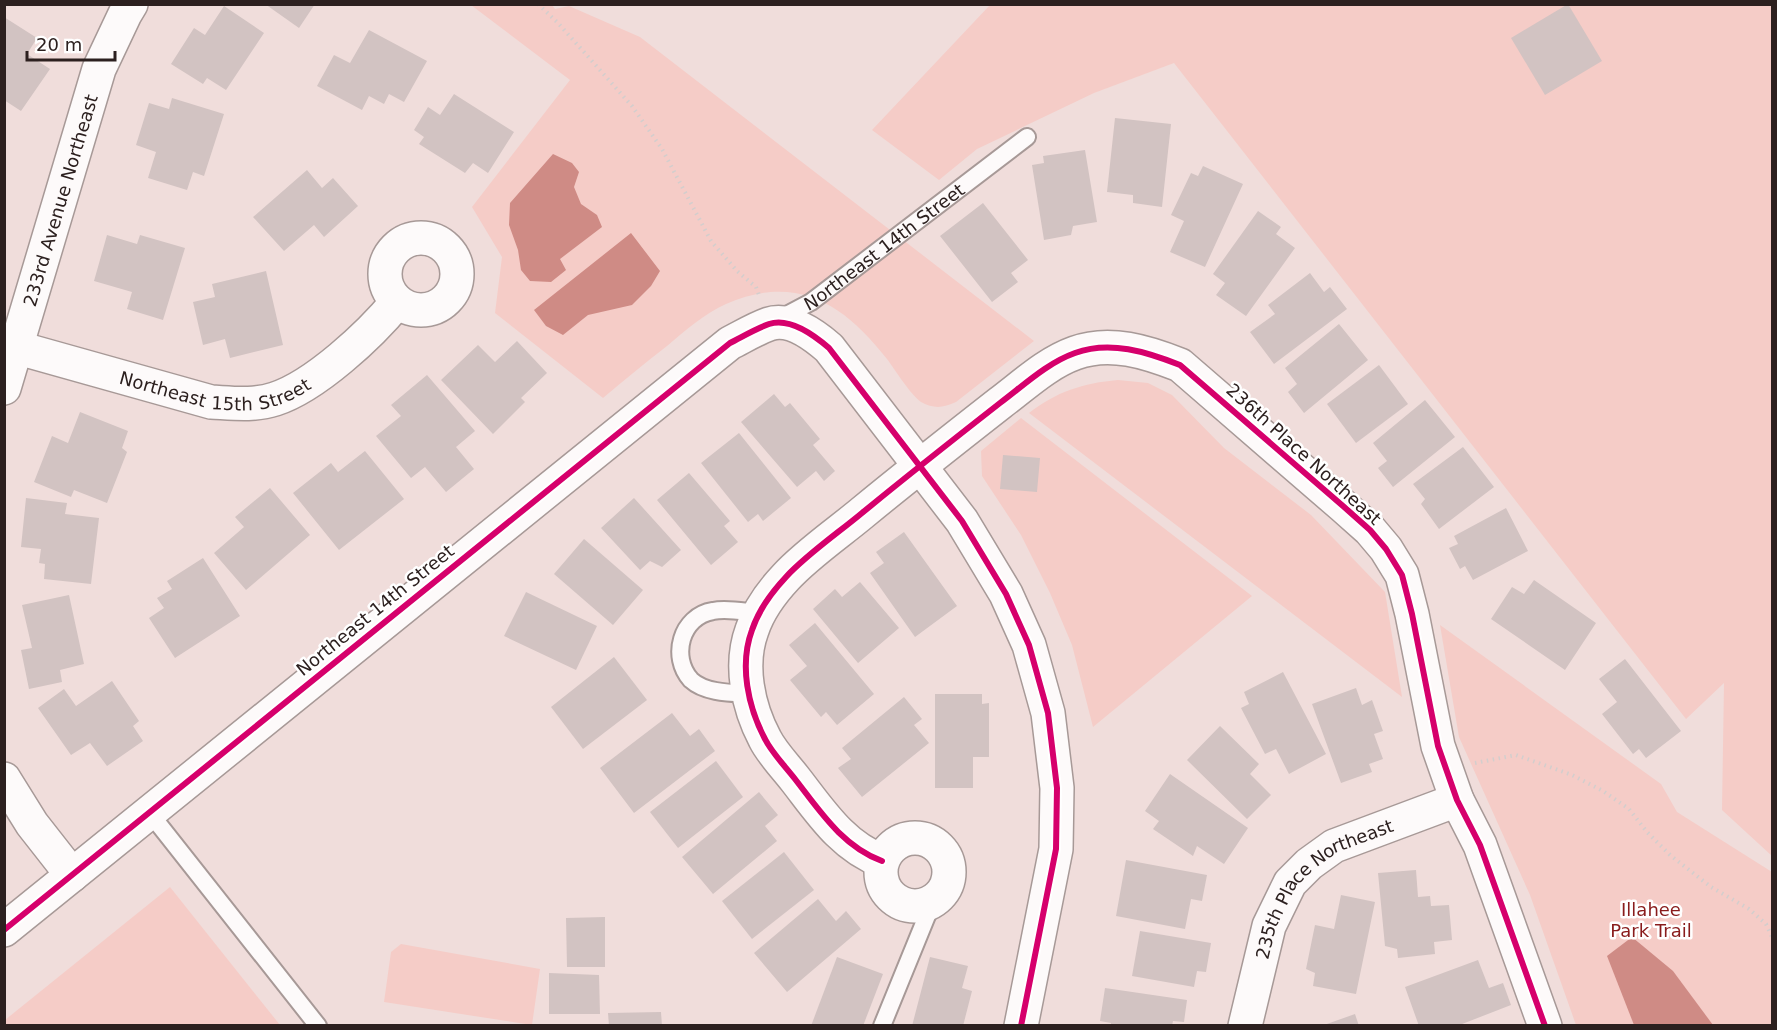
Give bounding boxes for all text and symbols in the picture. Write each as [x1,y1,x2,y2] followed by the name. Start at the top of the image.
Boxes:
[27,24,116,62] scale bar
[36,34,82,55] text: 20 m
[18,92,101,309] street label: 233rd Avenue Northeast
[800,178,968,314] street label: Northeast 14th Street
[115,362,311,388] street label: Northeast 15th Street
[117,366,314,414] text: Northeast 15th Street
[1222,379,1386,529] street label: 236th Place Northeast
[292,540,458,680] street label: Northeast 14th Street
[1251,814,1396,961] street label: 235th Place Northeast
[1610,899,1692,941] park label: Illahee Park Trail

